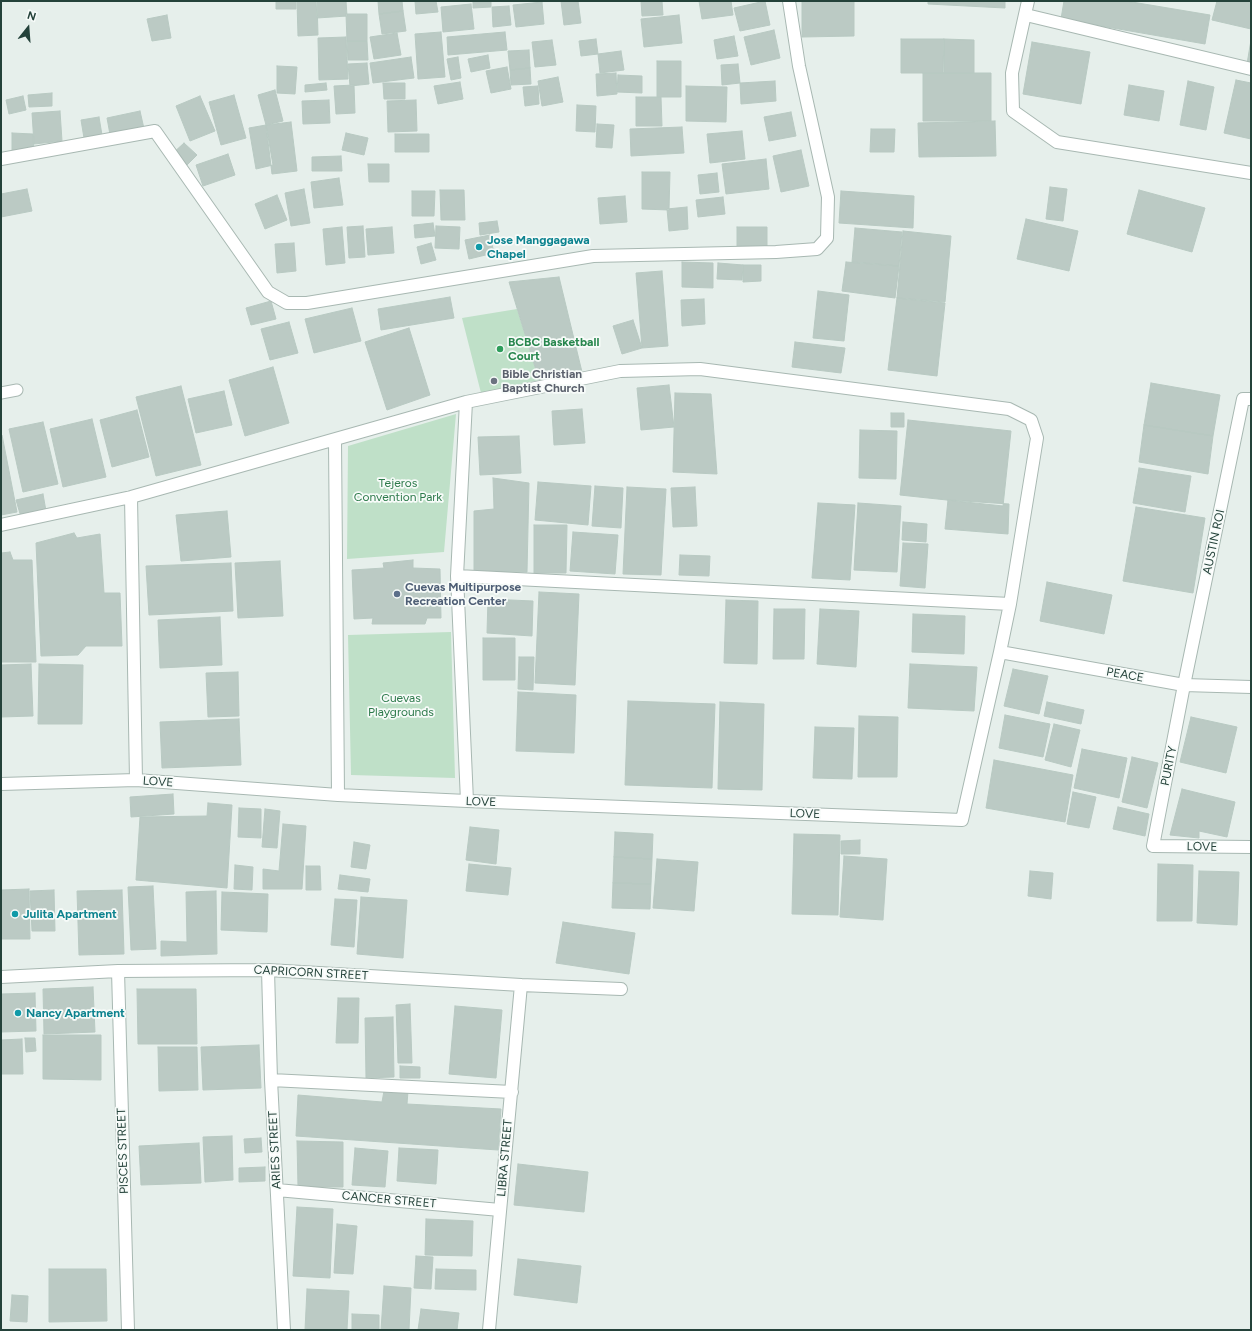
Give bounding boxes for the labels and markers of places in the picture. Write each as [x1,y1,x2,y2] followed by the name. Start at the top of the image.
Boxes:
[487,233,590,261] place label: Jose Manggagawa Chapel
[474,242,484,252] marker: Jose Manggagawa Chapel
[508,335,599,363] place label: BCBC Basketball Court
[495,344,505,354] marker: BCBC Basketball Court
[502,367,584,395] place label: Bible Christian Baptist Church
[489,376,499,386] marker: Bible Christian Baptist Church
[405,580,521,608] place label: Cuevas Multipurpose Recreation Center
[392,589,402,599] marker: Cuevas Multipurpose Recreation Center
[23,907,117,921] place label: Julita Apartment
[10,909,20,919] marker: Julita Apartment
[26,1006,125,1020] place label: Nancy Apartment
[13,1008,23,1018] marker: Nancy Apartment

